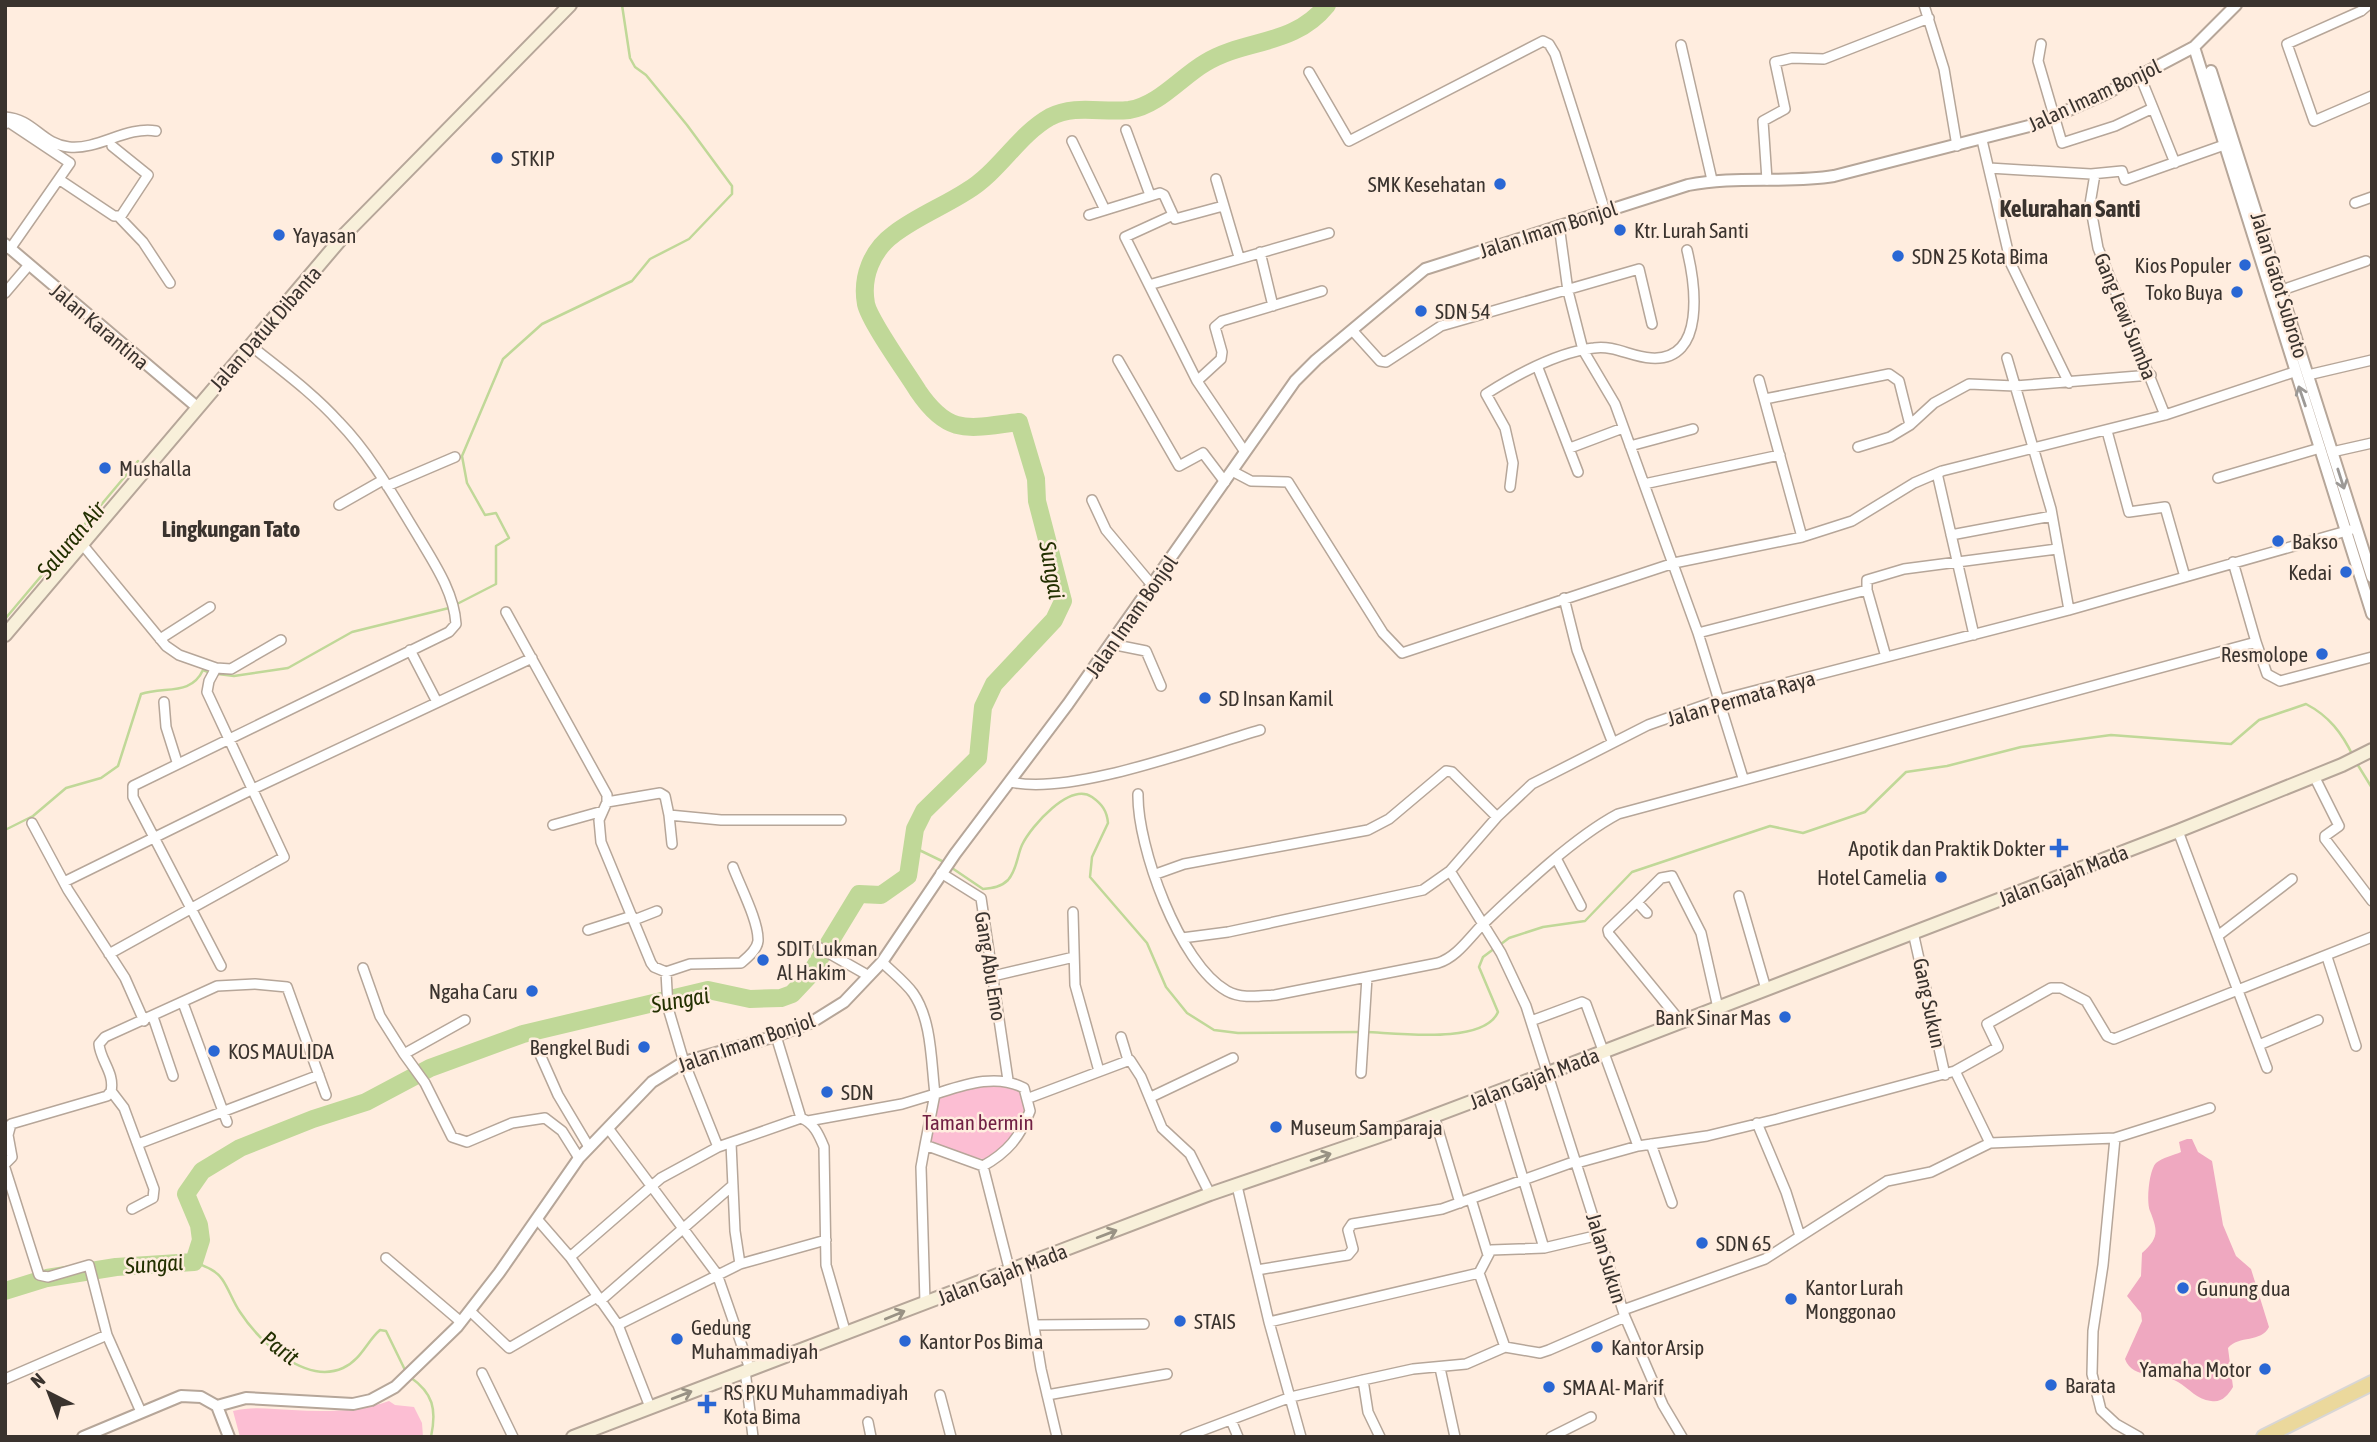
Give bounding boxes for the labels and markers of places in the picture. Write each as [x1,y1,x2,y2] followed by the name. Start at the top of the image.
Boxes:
[511,146,555,170] place label: STKIP
[489,150,505,166] marker: STKIP
[1368,172,1486,196] place label: SMK Kesehatan
[1492,176,1508,192] marker: SMK Kesehatan
[1634,218,1749,242] place label: Ktr. Lurah Santi
[1612,222,1628,238] marker: Ktr. Lurah Santi
[293,223,356,247] place label: Yayasan
[271,227,287,243] marker: Yayasan
[1912,244,2049,268] place label: SDN 25 Kota Bima
[1890,248,1906,264] marker: SDN 25 Kota Bima
[2135,253,2232,277] place label: Kios Populer
[2237,257,2253,273] marker: Kios Populer
[2145,280,2223,304] place label: Toko Buya
[2229,284,2245,300] marker: Toko Buya
[1435,299,1491,323] place label: SDN 54
[1413,303,1429,319] marker: SDN 54
[119,456,191,480] place label: Mushalla
[97,460,113,476] marker: Mushalla
[2292,529,2338,553] place label: Bakso
[2270,533,2286,549] marker: Bakso
[2288,560,2332,584] place label: Kedai
[2338,564,2354,580] marker: Kedai
[2221,642,2308,666] place label: Resmolope
[2314,646,2330,662] marker: Resmolope
[1219,686,1334,710] place label: SD Insan Kamil
[1197,690,1213,706] marker: SD Insan Kamil
[1849,836,2046,860] place label: Apotik dan Praktik Dokter
[2051,840,2067,856] marker: Apotik dan Praktik Dokter
[1817,865,1927,889] place label: Hotel Camelia
[1933,869,1949,885] marker: Hotel Camelia
[777,936,878,984] place label: SDIT Lukman Al Hakim
[755,952,771,968] marker: SDIT Lukman Al Hakim
[429,979,518,1003] place label: Ngaha Caru
[524,983,540,999] marker: Ngaha Caru
[1655,1005,1771,1029] place label: Bank Sinar Mas
[1777,1009,1793,1025] marker: Bank Sinar Mas
[530,1035,630,1059] place label: Bengkel Budi
[228,1039,335,1063] place label: KOS MAULIDA
[636,1039,652,1055] marker: Bengkel Budi
[206,1043,222,1059] marker: KOS MAULIDA
[841,1080,874,1104] place label: SDN
[819,1084,835,1100] marker: SDN
[1290,1115,1443,1139] place label: Museum Samparaja
[1268,1119,1284,1135] marker: Museum Samparaja
[1716,1231,1772,1255] place label: SDN 65
[1694,1235,1710,1251] marker: SDN 65
[1805,1275,1904,1323] place label: Kantor Lurah Monggonao
[2197,1276,2291,1300] place label: Gunung dua
[2175,1280,2191,1296] marker: Gunung dua
[1783,1291,1799,1307] marker: Kantor Lurah Monggonao
[1194,1309,1236,1333] place label: STAIS
[1172,1313,1188,1329] marker: STAIS
[691,1315,818,1363] place label: Gedung Muhammadiyah
[919,1329,1044,1353] place label: Kantor Pos Bima
[669,1331,685,1347] marker: Gedung Muhammadiyah
[897,1333,913,1349] marker: Kantor Pos Bima
[1611,1335,1704,1359] place label: Kantor Arsip
[1589,1339,1605,1355] marker: Kantor Arsip
[2140,1357,2252,1381] place label: Yamaha Motor
[2257,1361,2273,1377] marker: Yamaha Motor
[2065,1373,2116,1397] place label: Barata
[1563,1375,1664,1399] place label: SMA Al- Marif
[2043,1377,2059,1393] marker: Barata
[1541,1379,1557,1395] marker: SMA Al- Marif
[723,1380,908,1428] place label: RS PKU Muhammadiyah Kota Bima
[697,1394,717,1414] marker: RS PKU Muhammadiyah Kota Bima

